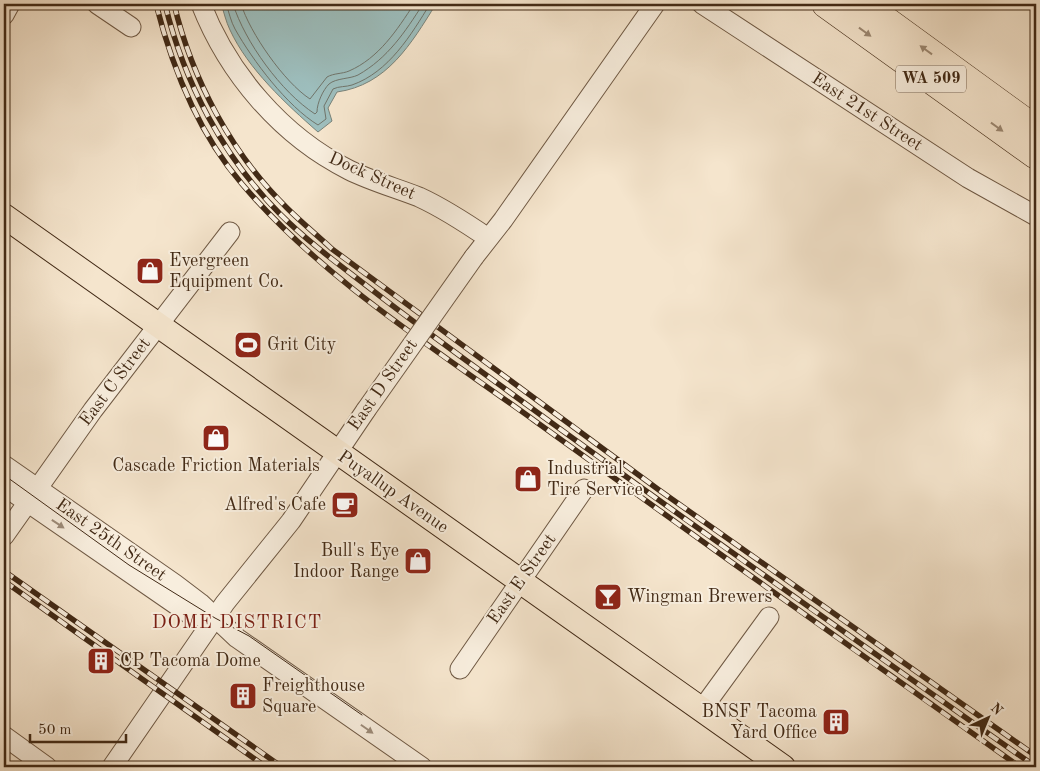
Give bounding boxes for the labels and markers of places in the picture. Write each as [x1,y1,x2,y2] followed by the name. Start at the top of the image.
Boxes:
[169,252,284,291] place label: Evergreen Equipment Co.
[135,256,165,286] shop icon: Evergreen Equipment Co.
[233,330,263,360] sports icon: Grit City
[267,336,337,354] place label: Grit City
[201,423,231,453] shop icon: Cascade Friction Materials
[112,457,320,475] place label: Cascade Friction Materials
[547,460,643,499] place label: Industrial Tire Service
[513,464,543,494] shop icon: Industrial Tire Service
[330,490,360,520] cafe icon: Alfred's Cafe
[224,496,326,514] place label: Alfred's Cafe
[293,542,399,581] place label: Bull's Eye Indoor Range
[403,546,433,576] shop icon: Bull's Eye Indoor Range
[593,582,623,612] bar icon: Wingman Brewers
[627,588,773,606] place label: Wingman Brewers
[86,646,116,676] building icon: CP Tacoma Dome
[120,652,261,670] place label: CP Tacoma Dome
[262,677,365,716] place label: Freighthouse Square
[228,681,258,711] building icon: Freighthouse Square
[702,703,817,742] place label: BNSF Tacoma Yard Office
[821,707,851,737] building icon: BNSF Tacoma Yard Office

